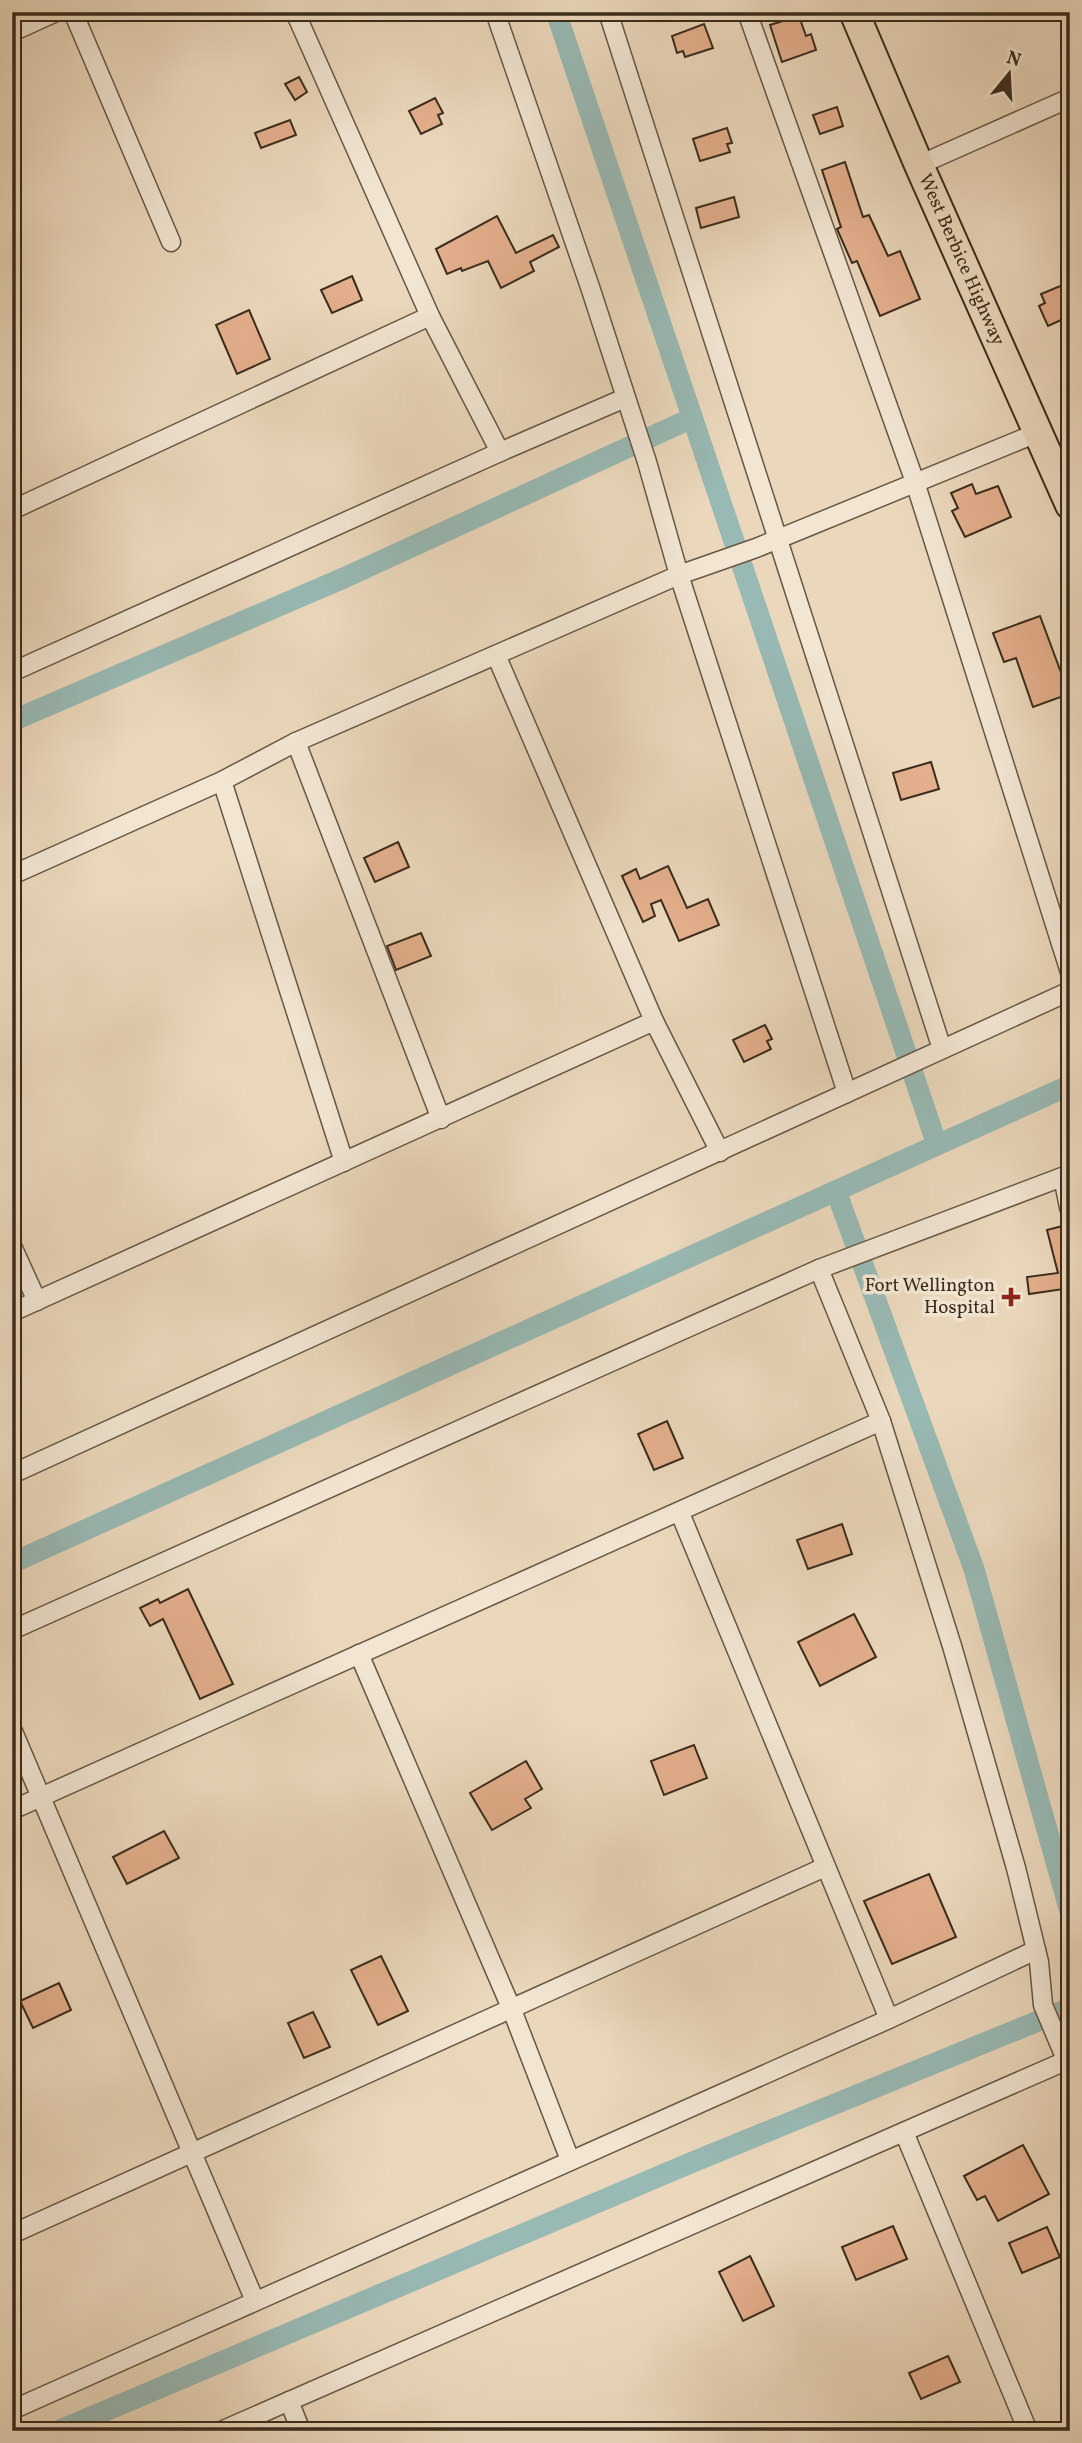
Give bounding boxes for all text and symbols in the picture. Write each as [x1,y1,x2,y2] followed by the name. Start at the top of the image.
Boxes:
[974,38,1044,108] north arrow
[1003,45,1024,74] text: N
[912,170,1011,350] street label: West Berbice Highway
[865,1273,995,1321] place label: Fort Wellington Hospital
[1001,1287,1021,1307] marker: Fort Wellington Hospital

